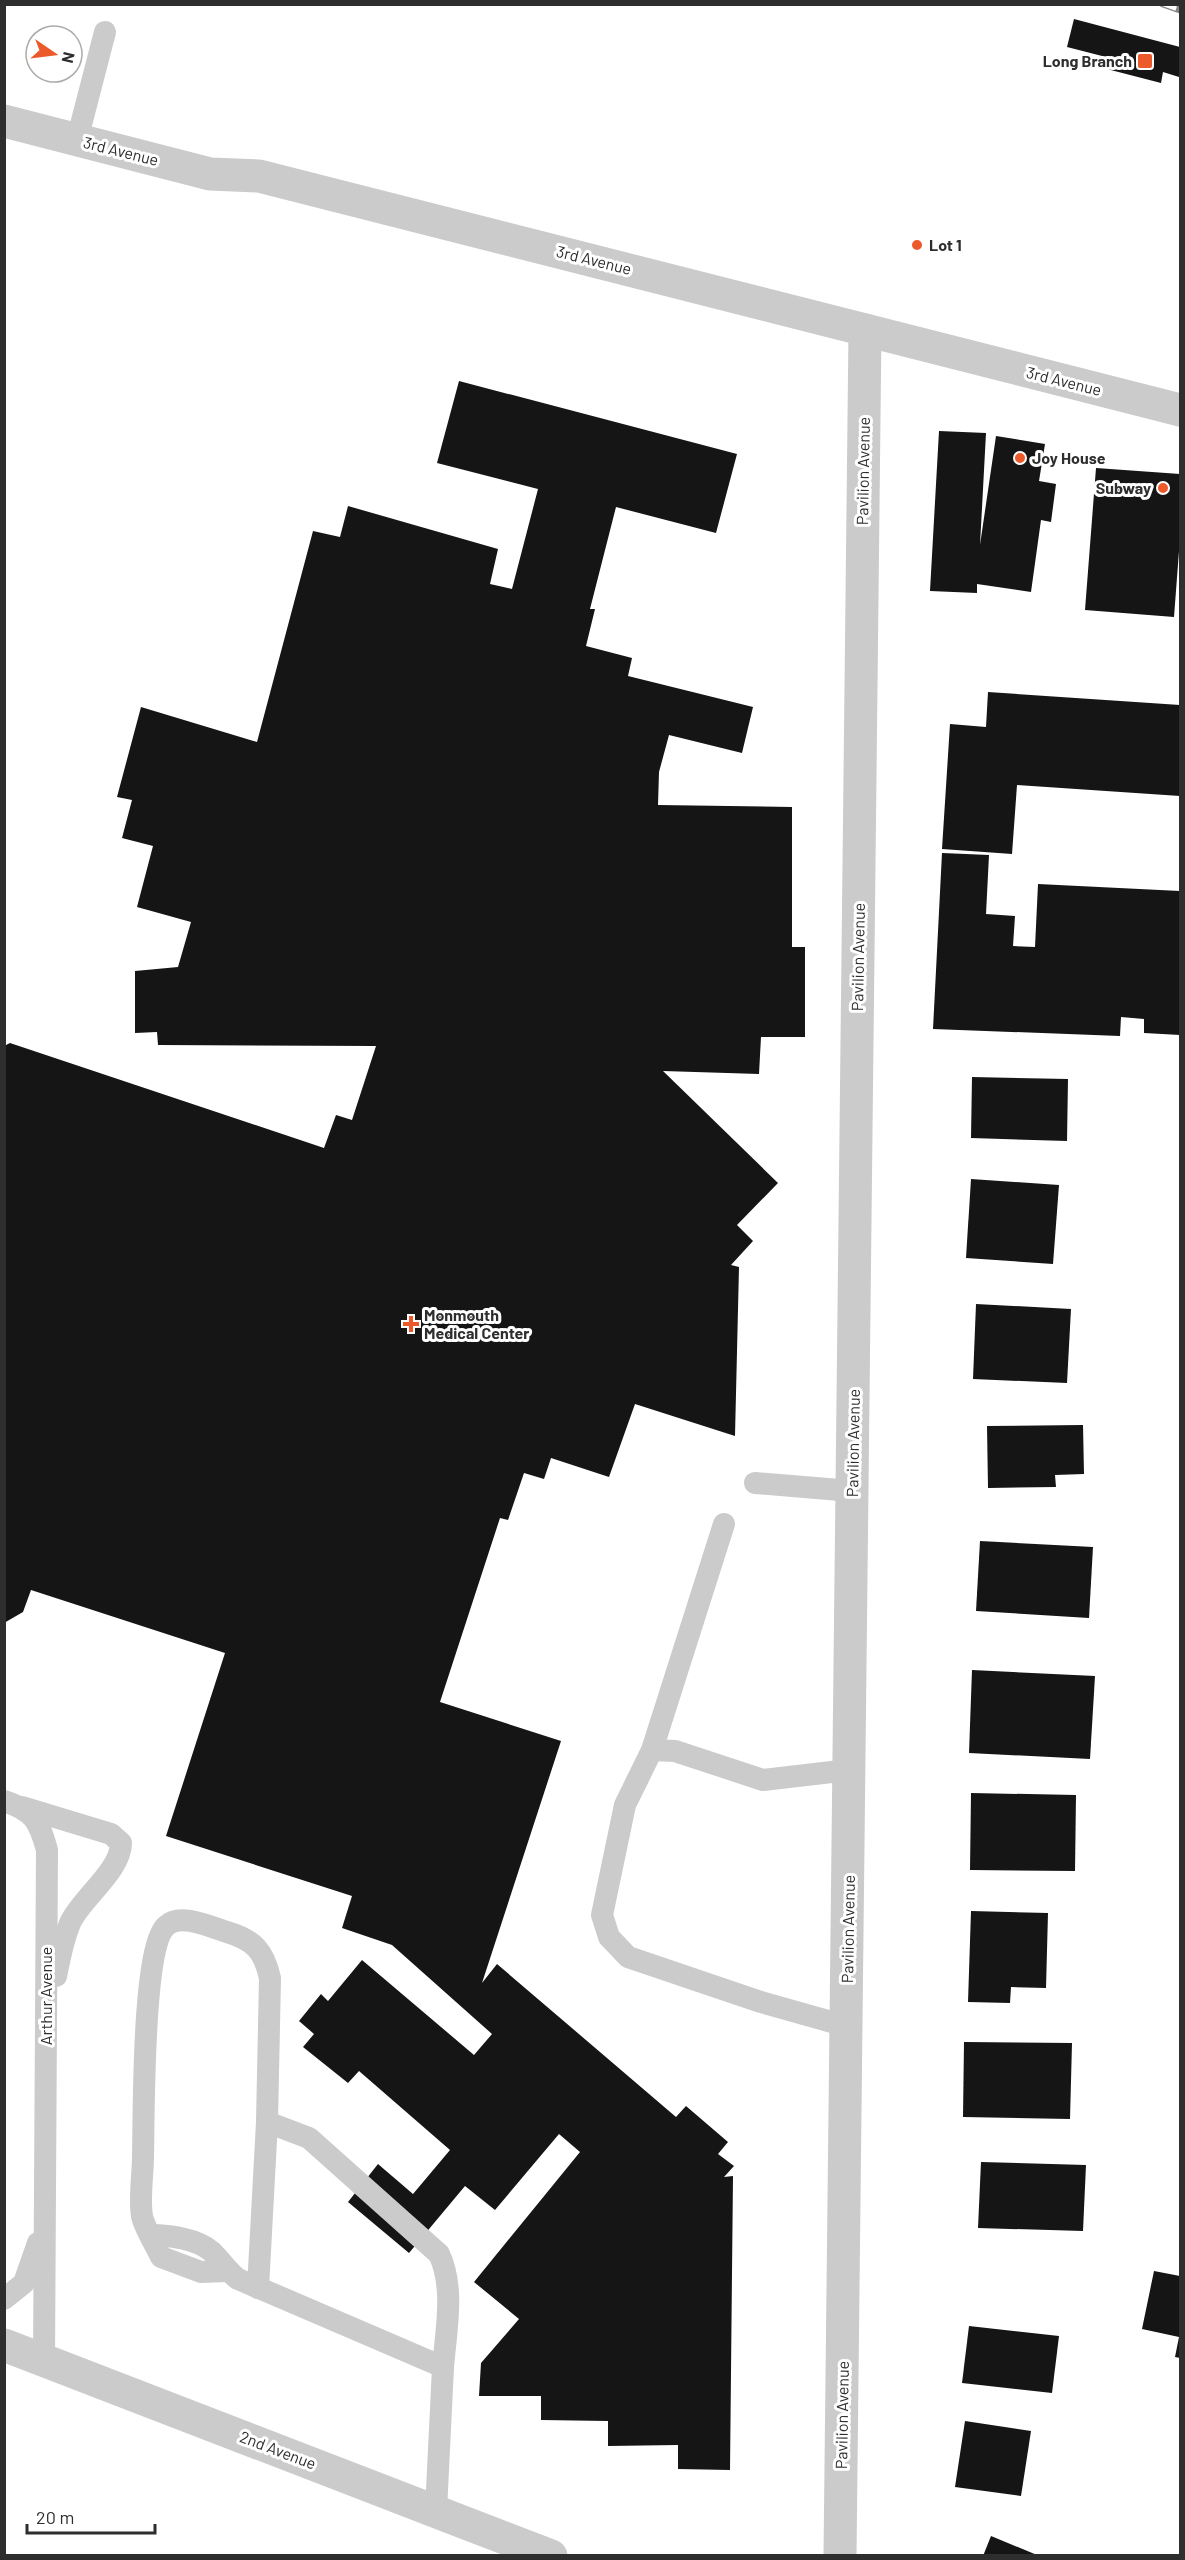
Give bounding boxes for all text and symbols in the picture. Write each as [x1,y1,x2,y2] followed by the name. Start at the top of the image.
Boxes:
[24,24,84,84] north arrow
[59,50,80,65] text: N
[1043,51,1132,70] place label: Long Branch
[1136,52,1154,70] marker: Long Branch
[82,132,161,169] street label: 3rd Avenue
[929,235,962,254] place label: Lot 1
[910,238,924,252] marker: Lot 1
[555,241,634,278] street label: 3rd Avenue
[1025,362,1104,399] street label: 3rd Avenue
[852,417,873,525] street label: Pavilion Avenue
[1032,448,1106,467] place label: Joy House
[1013,451,1027,465] marker: Joy House
[1096,478,1151,497] place label: Subway
[1156,481,1170,495] marker: Subway
[847,903,868,1011] street label: Pavilion Avenue
[424,1305,530,1342] place label: Monmouth Medical Center
[402,1315,420,1333] marker: Monmouth Medical Center
[842,1389,863,1497] street label: Pavilion Avenue
[837,1875,858,1983] street label: Pavilion Avenue
[36,1947,55,2045] street label: Arthur Avenue
[831,2361,852,2469] street label: Pavilion Avenue
[237,2426,319,2473] street label: 2nd Avenue
[27,2497,154,2535] scale bar
[36,2506,74,2528] text: 20 m

